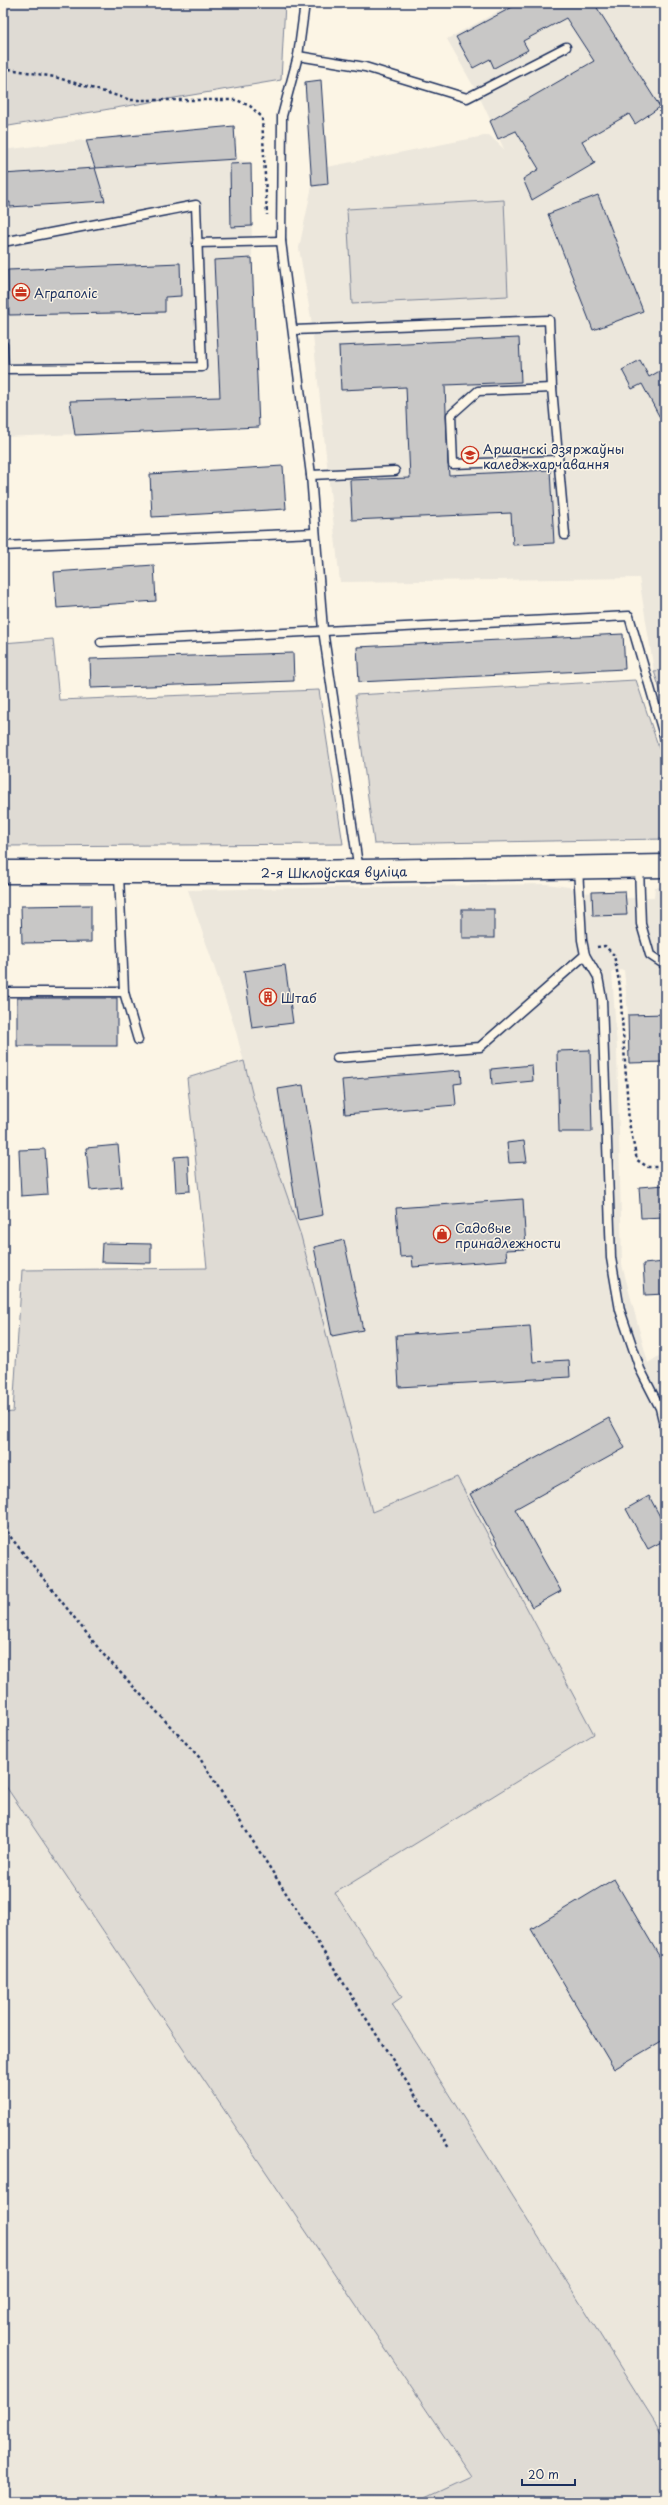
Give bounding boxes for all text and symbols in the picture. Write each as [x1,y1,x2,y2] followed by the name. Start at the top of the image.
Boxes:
[11,282,31,302] office icon: Аграполіс
[34,283,98,302] place label: Аграполіс
[483,439,624,473] place label: Аршанскі дзяржаўны каледж харчавання
[460,445,480,465] school or university icon: Аршанскі дзяржаўны каледж харчавання
[261,861,407,882] street label: 2-я Шклоўская вуліца
[258,987,278,1007] building icon: Штаб
[281,988,317,1007] place label: Штаб
[455,1218,561,1252] place label: Садовые принадлежности
[432,1224,452,1244] shop icon: Садовые принадлежности
[522,2461,575,2487] scale bar
[528,2465,559,2483] text: 20 m

